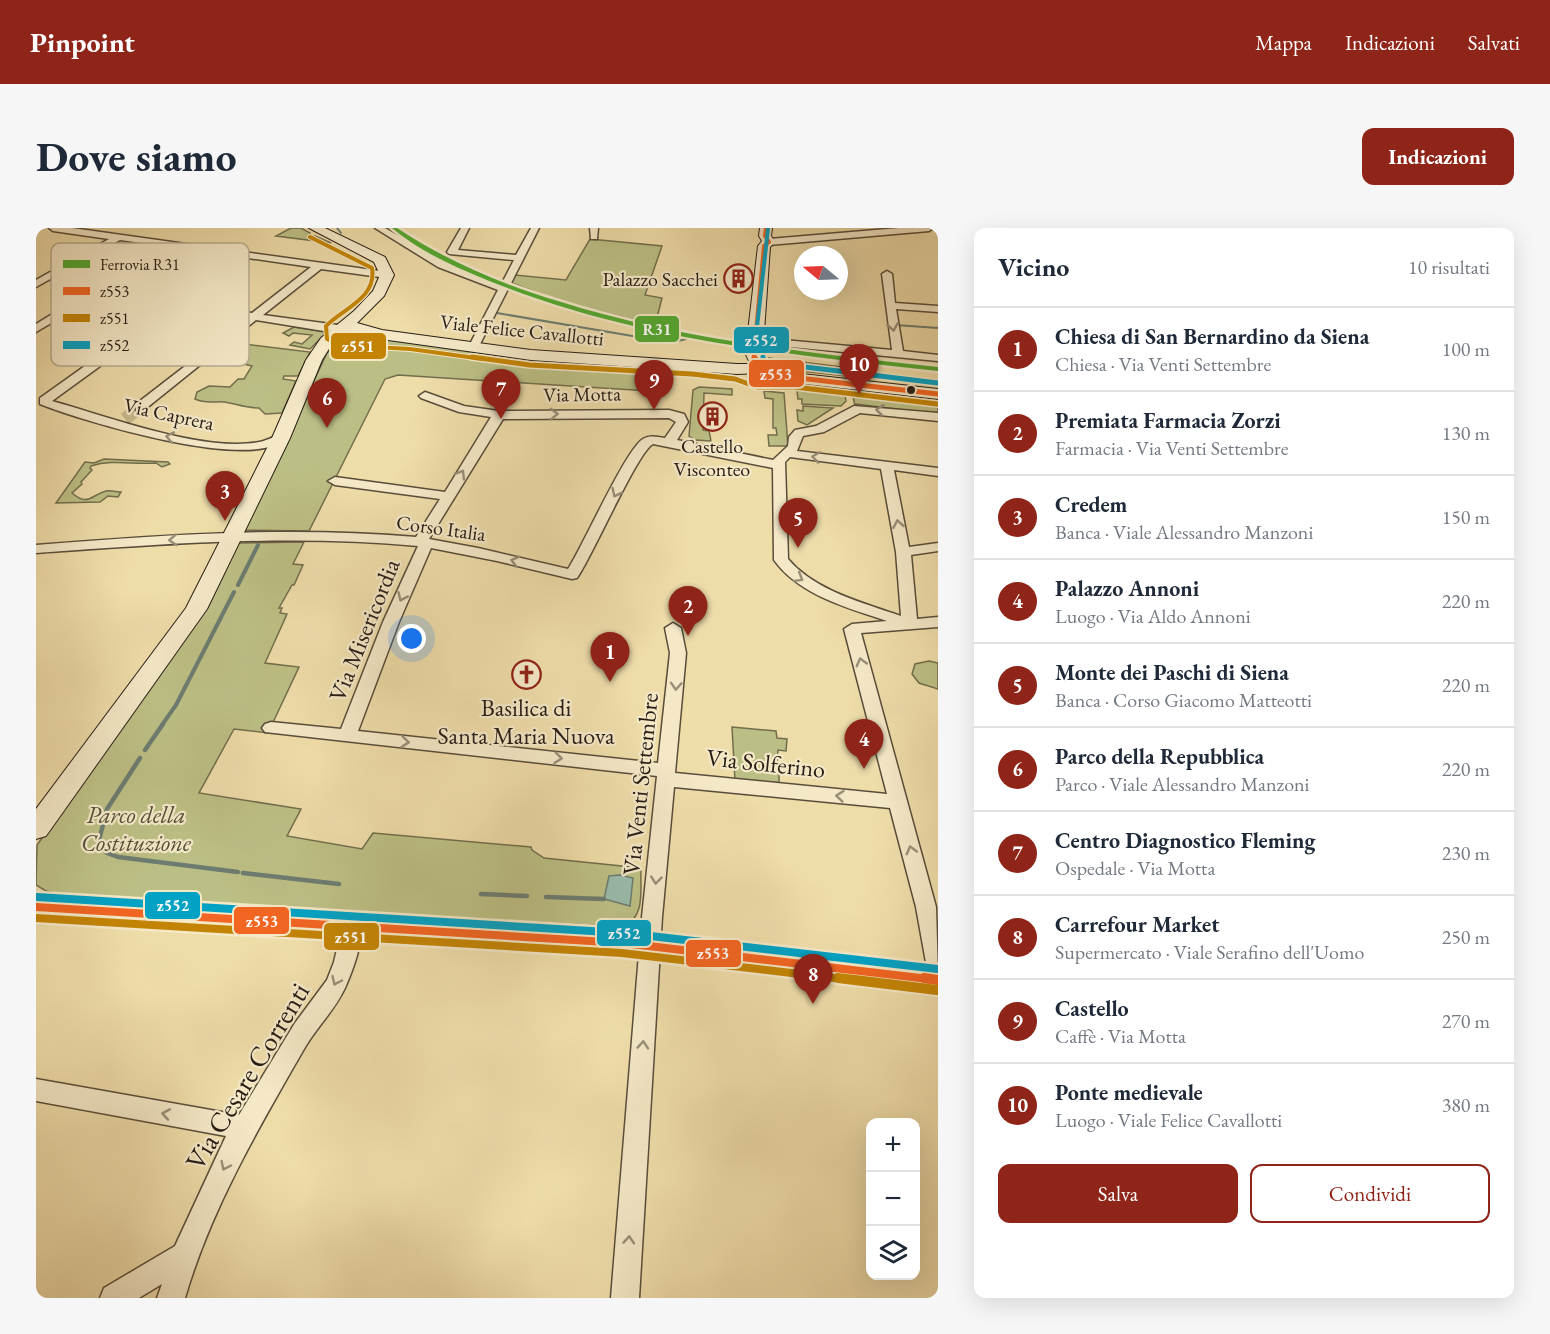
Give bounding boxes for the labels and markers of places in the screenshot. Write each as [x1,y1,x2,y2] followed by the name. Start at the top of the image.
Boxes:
[723,263,755,295] building icon: Palazzo Sacchei
[602,266,718,292] place label: Palazzo Sacchei
[840,344,878,394] pin: 10
[634,360,674,410] pin: 9
[482,370,520,419] pin: 7
[308,378,346,428] pin: 6
[905,384,917,396] unlabelled marker
[696,400,728,432] building icon: Castello Visconteo
[674,433,750,482] place label: Castello Visconteo
[206,472,244,521] pin: 3
[778,498,818,548] pin: 5
[668,586,708,636] pin: 2
[590,632,630,682] pin: 1
[510,658,542,690] church icon: Basilica di Santa Maria Nuova
[437,692,615,751] place label: Basilica di Santa Maria Nuova
[844,720,884,769] pin: 4
[794,954,832,1004] pin: 8

